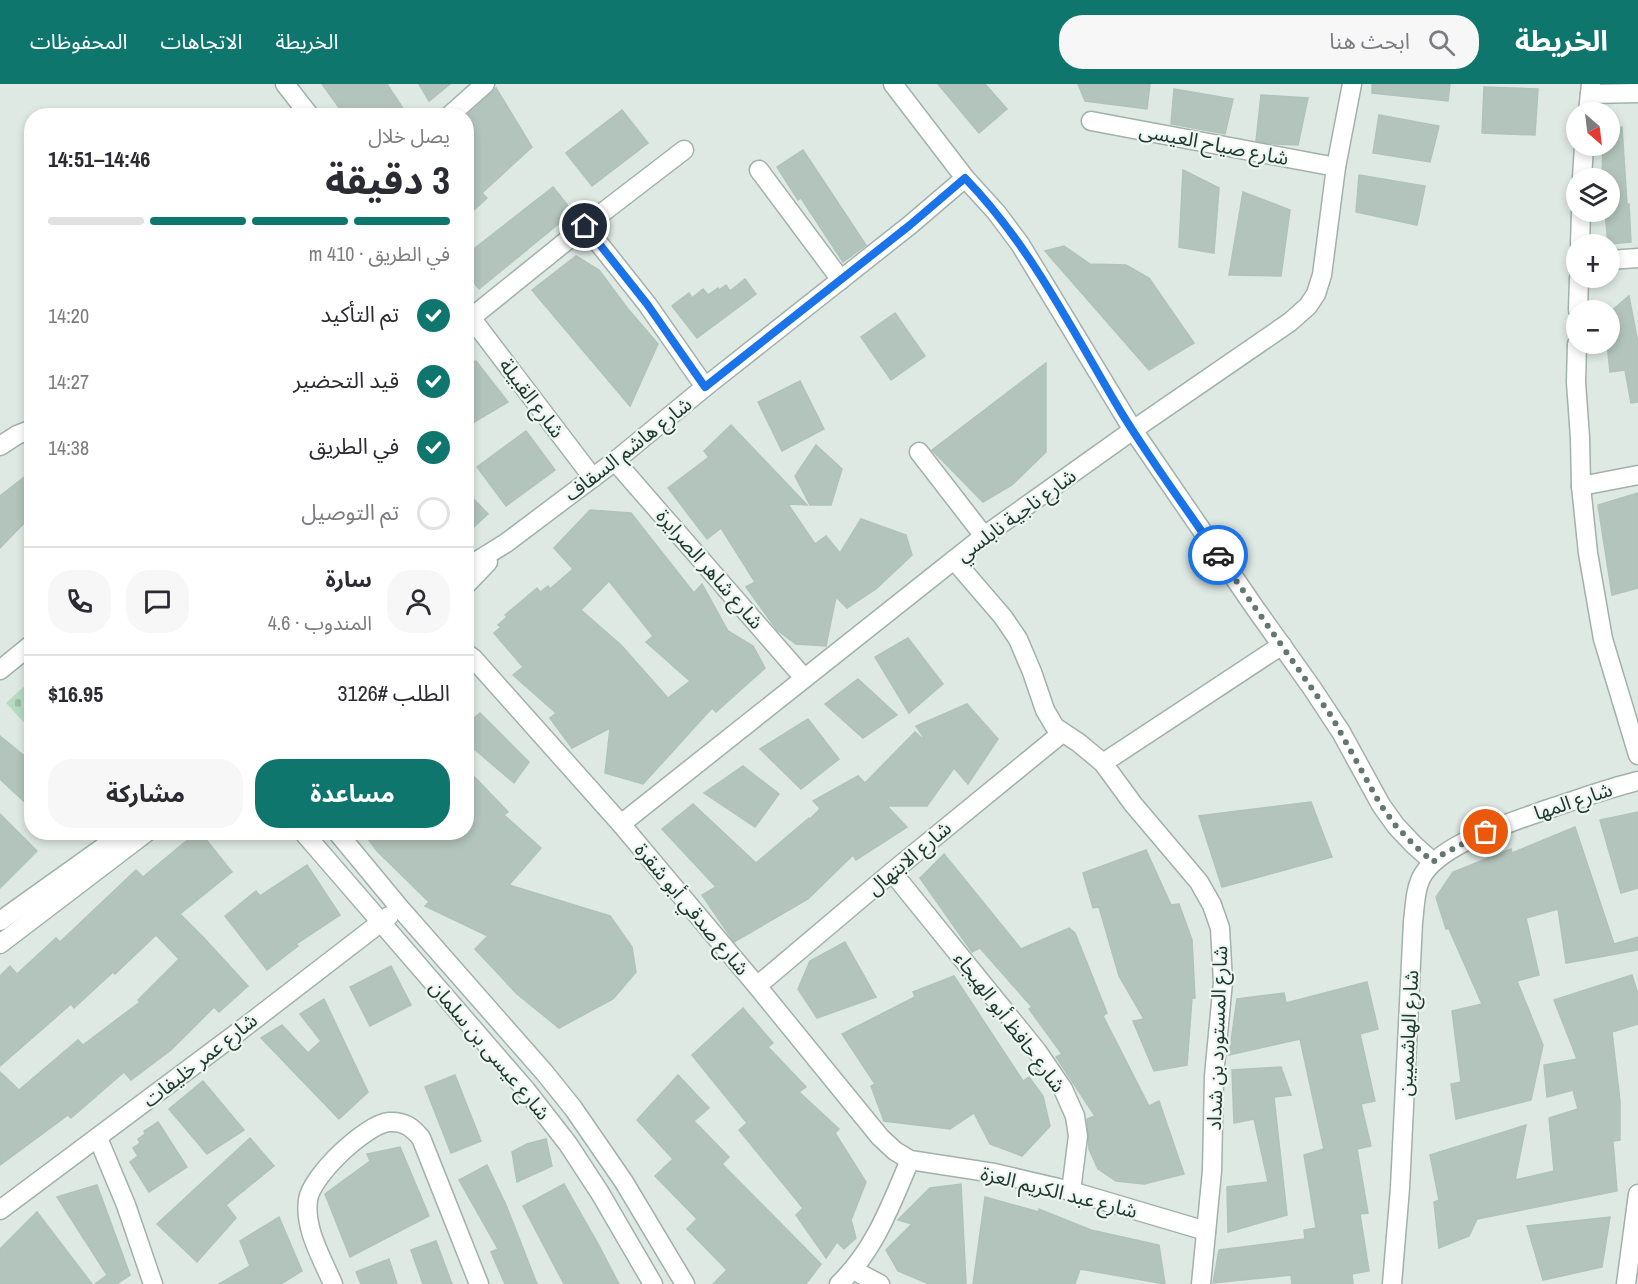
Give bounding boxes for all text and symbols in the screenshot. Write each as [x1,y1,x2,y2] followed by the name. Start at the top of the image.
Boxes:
[1059,15,1479,69] search box
[1515,22,1608,60] text: الخريطة
[1329,26,1410,56] text: ابحث هنا
[1425,26,1458,59] icon: search
[30,27,127,56] text: المحفوظات
[160,27,242,56] text: الاتجاهات
[275,27,338,56] text: الخريطة
[1566,102,1620,156] north arrow
[1566,102,1620,354] map controls
[1137,116,1291,173] street label: شارع صياح العيسى
[368,122,450,149] text: يصل خلال
[48,144,150,174] text: 14:46–14:51
[325,154,450,206] text: 3 دقيقة
[1566,168,1620,222] button: layers
[559,200,610,251] pin
[568,209,601,242] icon: home
[1566,234,1620,288] button: +
[309,240,450,267] text: في الطريق · 410 m
[321,299,399,329] text: تم التأكيد
[417,299,450,332] icon: check
[1566,300,1620,354] button: −
[48,302,89,329] text: 14:20
[492,352,571,444] street label: شارع القبيلة
[293,365,399,395] text: قيد التحضير
[417,365,450,398] icon: check
[48,368,89,395] text: 14:27
[558,390,698,508] street label: شارع هاشم السقاف
[309,431,399,461] text: في الطريق
[417,431,450,464] icon: check
[48,434,89,461] text: 14:38
[950,462,1083,570] street label: شارع ناجية نابلسي
[301,497,399,527] text: تم التوصيل
[649,503,770,636] street label: شارع شاهر الصرايرة
[1188,525,1248,585] courier
[1202,539,1235,572] icon: car
[326,564,372,594] text: سارة
[48,570,111,633] button: phone
[126,570,189,633] button: chat
[387,570,450,633] button: person
[268,609,372,636] text: المندوب · 4.6
[338,678,450,708] text: الطلب #3126
[48,679,103,709] text: $16.95
[48,759,243,828] button: مشاركة
[255,759,450,828] button: مساعدة
[1530,775,1616,828] street label: شارع المها
[1460,806,1511,857] pin
[861,814,958,902] street label: شارع الابتهال
[1469,815,1502,848] icon: bag
[627,837,756,982] street label: شارع صدقي أبو شقرة
[1200,945,1235,1131] street label: شارع المستورد بن شداد
[947,946,1072,1099] street label: شارع حافظ أبو الهيجاء
[1391,969,1426,1097] street label: شارع الهاشميين
[422,974,557,1127] street label: شارع عيسى بن سلمان
[137,1006,264,1114] street label: شارع عمر خليفات
[978,1159,1140,1226] street label: شارع عبد الكريم العزة

